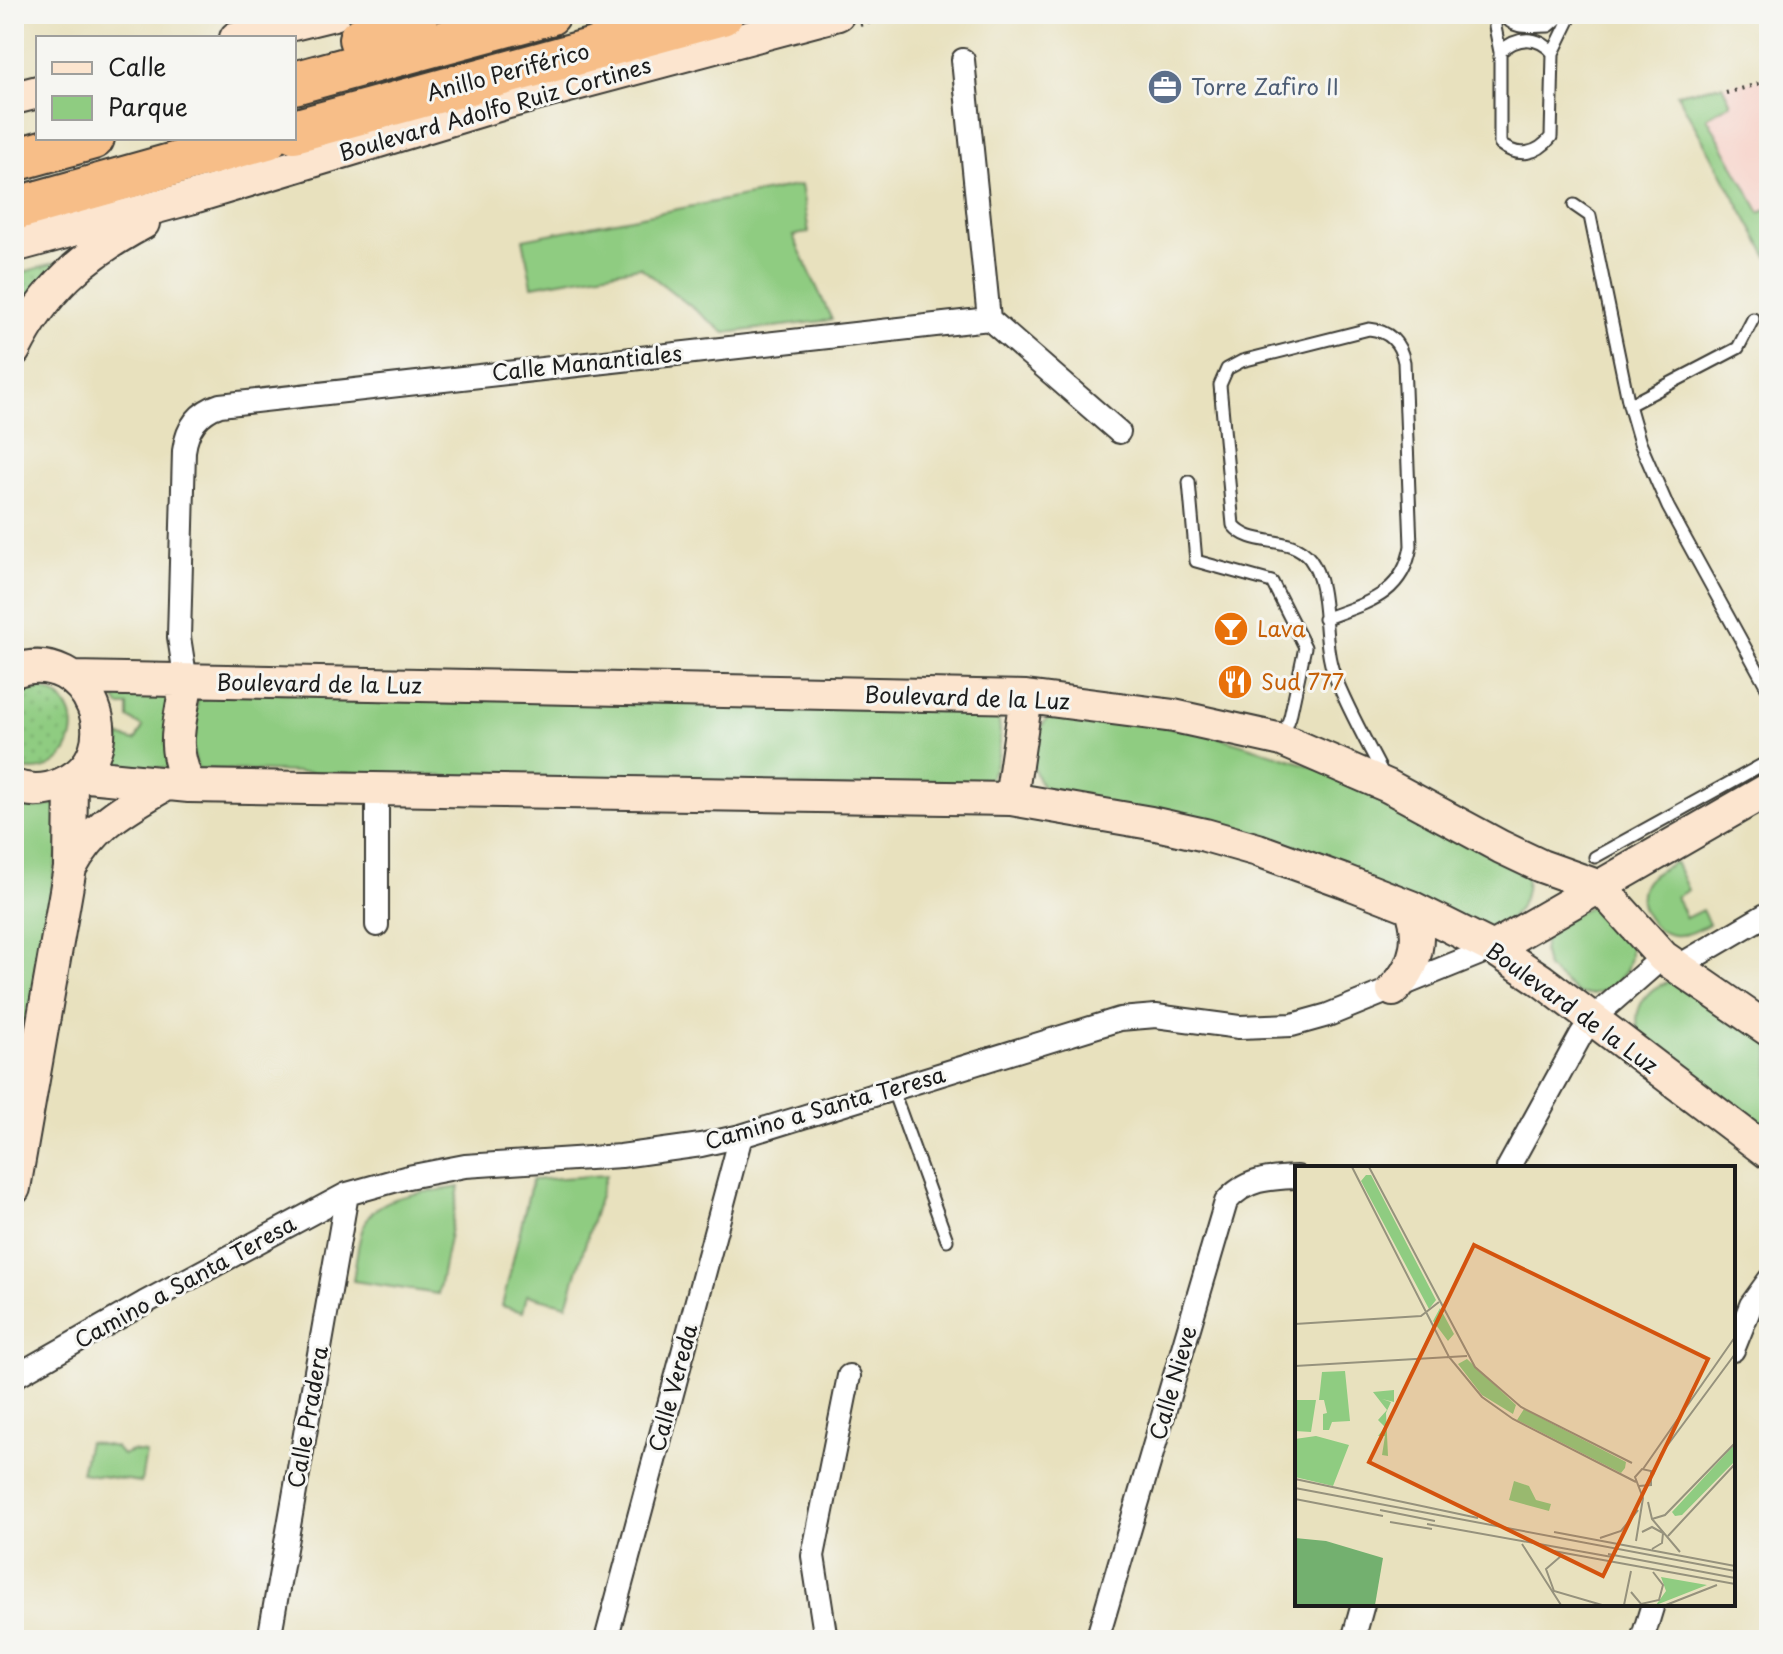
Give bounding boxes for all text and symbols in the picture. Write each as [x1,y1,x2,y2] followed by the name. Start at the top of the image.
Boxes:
[422,33,593,108] street label: Anillo Periférico
[36,36,296,140] legend
[335,47,655,168] street label: Boulevard Adolfo Ruiz Cortines
[108,48,166,84] text: Calle
[1146,68,1184,106] office icon: Torre Zafiro II
[1191,69,1339,102] place label: Torre Zafiro II
[108,88,188,124] text: Parque
[490,335,684,388] street label: Calle Manantiales
[1212,610,1250,648] bar icon: Lava
[1257,611,1306,644] place label: Lava
[1216,663,1254,701] restaurant icon: Sud 777
[216,664,422,701] street label: Boulevard de la Luz
[1261,664,1344,697] place label: Sud 777
[864,676,1070,717] street label: Boulevard de la Luz
[1480,933,1666,1081] street label: Boulevard de la Luz
[701,1056,949,1157] street label: Camino a Santa Teresa
[1295,1166,1735,1606] inset map
[68,1206,301,1355] street label: Camino a Santa Teresa
[639,1320,705,1455] street label: Calle Vereda
[1140,1322,1204,1444] street label: Calle Nieve
[278,1342,335,1491] street label: Calle Pradera

